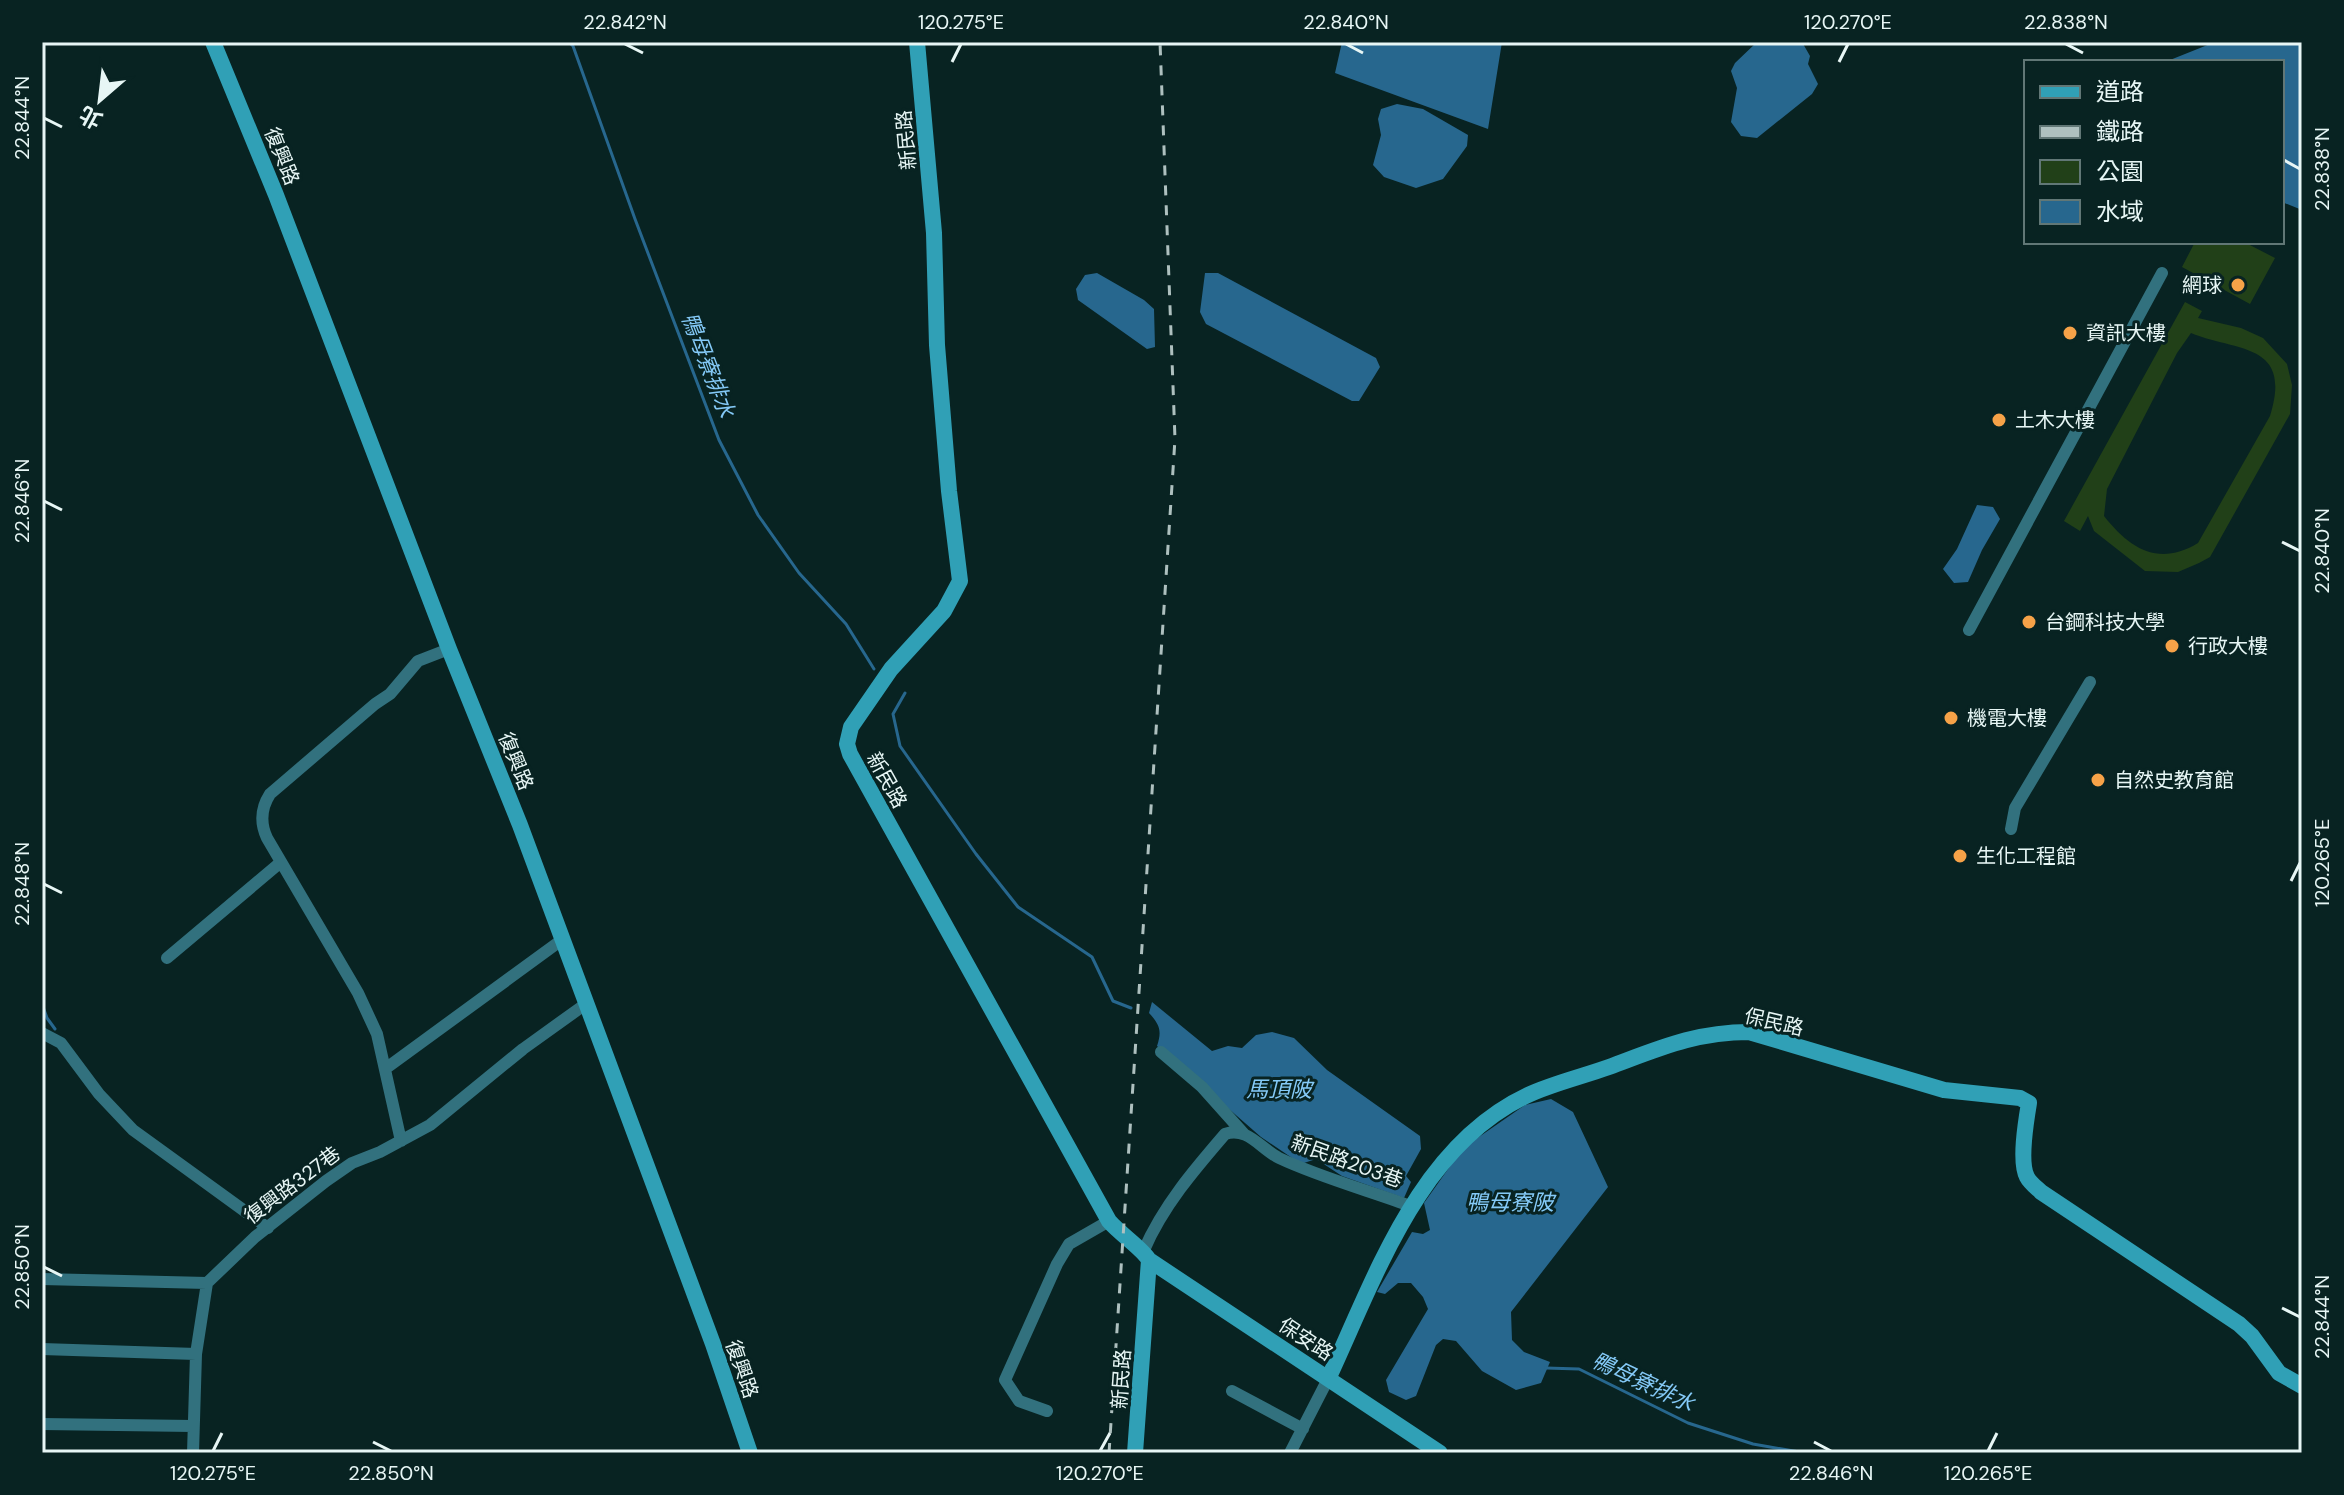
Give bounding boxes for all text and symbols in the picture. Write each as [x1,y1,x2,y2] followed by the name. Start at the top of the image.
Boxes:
[583,9,667,35] text: 22.842°N
[918,9,1004,35] text: 120.275°E
[1303,9,1389,35] text: 22.840°N
[1804,9,1892,35] text: 120.270°E
[2024,9,2108,35] text: 22.838°N
[60,60,140,140] north arrow
[2024,60,2284,244] legend
[9,76,35,160] text: 22.844°N
[2096,76,2144,107] text: 道路
[74,99,107,135] text: 北
[890,109,922,171] street label: 新民路
[2096,116,2144,147] text: 鐵路
[259,123,305,189] street label: 復興路
[2309,127,2335,211] text: 22.838°N
[2096,156,2144,187] text: 公園
[2096,196,2144,227] text: 水域
[2182,272,2222,298] place label: 網球
[2229,276,2247,294] marker: 網球
[675,308,742,422] water label: 鴨母寮排水
[2086,320,2166,346] place label: 資訊大樓
[2061,324,2079,342] marker: 資訊大樓
[2015,407,2095,433] place label: 土木大樓
[1990,411,2008,429] marker: 土木大樓
[9,459,35,543] text: 22.846°N
[2309,508,2335,594] text: 22.840°N
[2045,609,2165,635] place label: 台鋼科技大學
[2020,613,2038,631] marker: 台鋼科技大學
[2188,633,2268,659] place label: 行政大樓
[2163,637,2181,655] marker: 行政大樓
[1967,705,2047,731] place label: 機電大樓
[1942,709,1960,727] marker: 機電大樓
[493,728,539,794] street label: 復興路
[861,747,913,813] street label: 新民路
[2114,767,2234,793] place label: 自然史教育館
[2089,771,2107,789] marker: 自然史教育館
[2309,819,2335,907] text: 120.265°E
[9,842,35,926] text: 22.848°N
[1976,843,2076,869] place label: 生化工程館
[1951,847,1969,865] marker: 生化工程館
[1742,1003,1806,1041] street label: 保民路
[1246,1075,1315,1104] water label: 馬頂陂
[1288,1129,1406,1193] street label: 新民路203巷
[239,1140,345,1230] street label: 復興路327巷
[1466,1188,1557,1217] water label: 鴨母寮陂
[9,1224,35,1310] text: 22.850°N
[2309,1275,2335,1359] text: 22.844°N
[1274,1312,1338,1366] street label: 保安路
[720,1336,764,1402] street label: 復興路
[1587,1346,1700,1419] water label: 鴨母寮排水
[1106,1348,1136,1410] street label: 新民路
[170,1460,256,1486] text: 120.275°E
[348,1460,434,1486] text: 22.850°N
[1056,1460,1144,1486] text: 120.270°E
[1789,1460,1873,1486] text: 22.846°N
[1944,1460,2032,1486] text: 120.265°E

